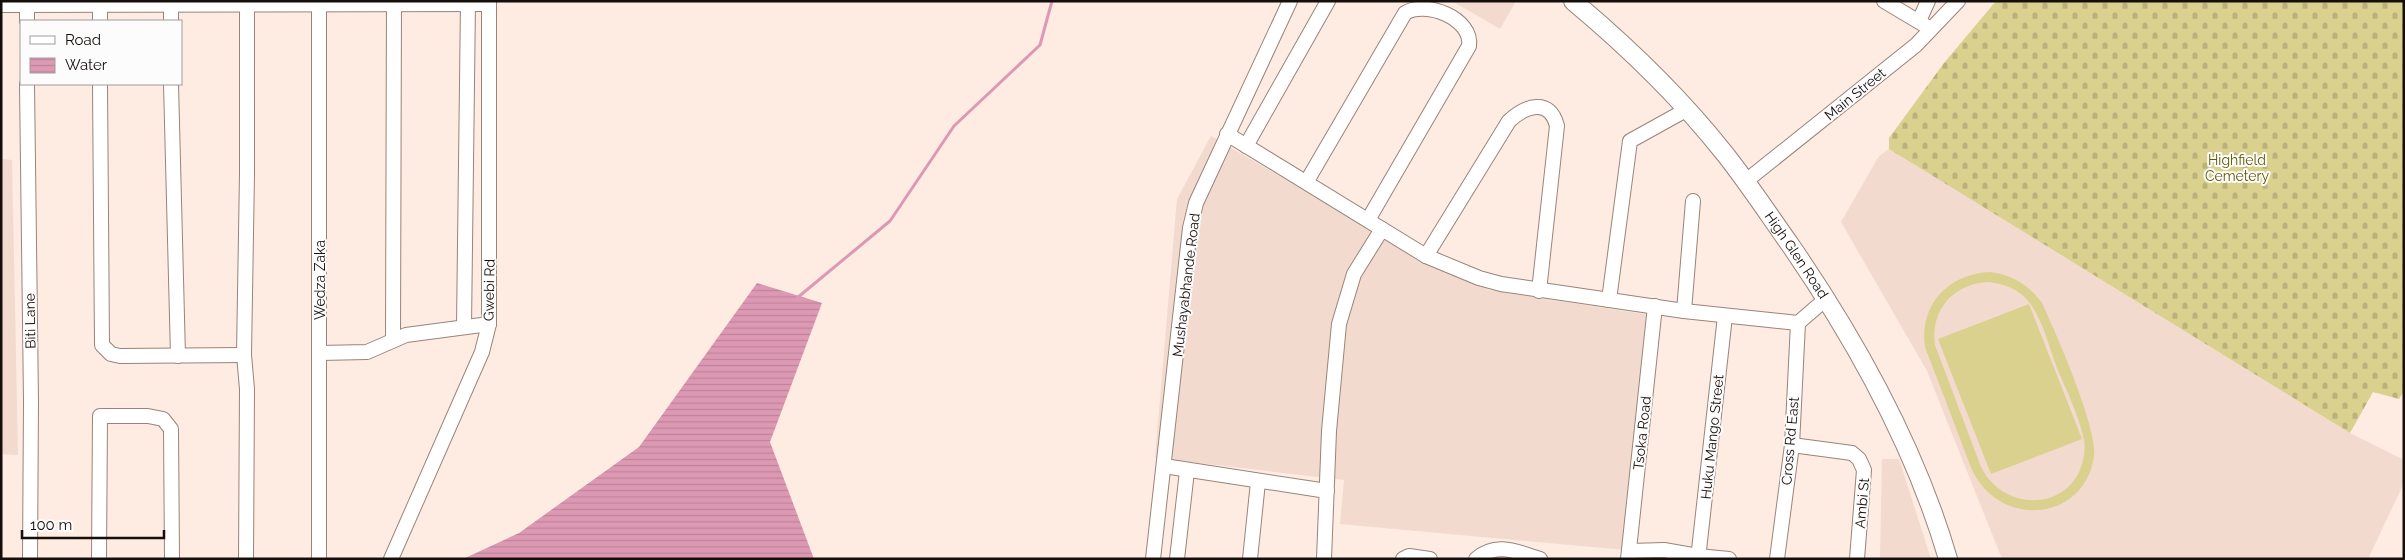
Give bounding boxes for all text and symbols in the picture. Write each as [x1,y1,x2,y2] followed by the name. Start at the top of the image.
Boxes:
[20,20,182,85] legend
[65,31,101,49] text: Road
[65,56,108,74] text: Water
[1821,64,1889,123] street label: Main Street
[2205,152,2269,184] park label: Highfield Cemetery
[1762,209,1832,301] street label: High Glen Road
[1169,212,1203,358] street label: Mushayabhande Road
[312,240,328,320] street label: Wedza Zaka
[480,259,498,321] street label: Gwebi Rd
[22,293,38,349] street label: Biti Lane
[1697,374,1727,500] street label: Huku Mango Street
[1630,395,1654,471] street label: Tsoka Road
[1778,396,1802,486] street label: Cross Rd East
[1852,477,1872,529] street label: Ambi St
[22,508,165,540] scale bar
[30,516,72,534] text: 100 m

